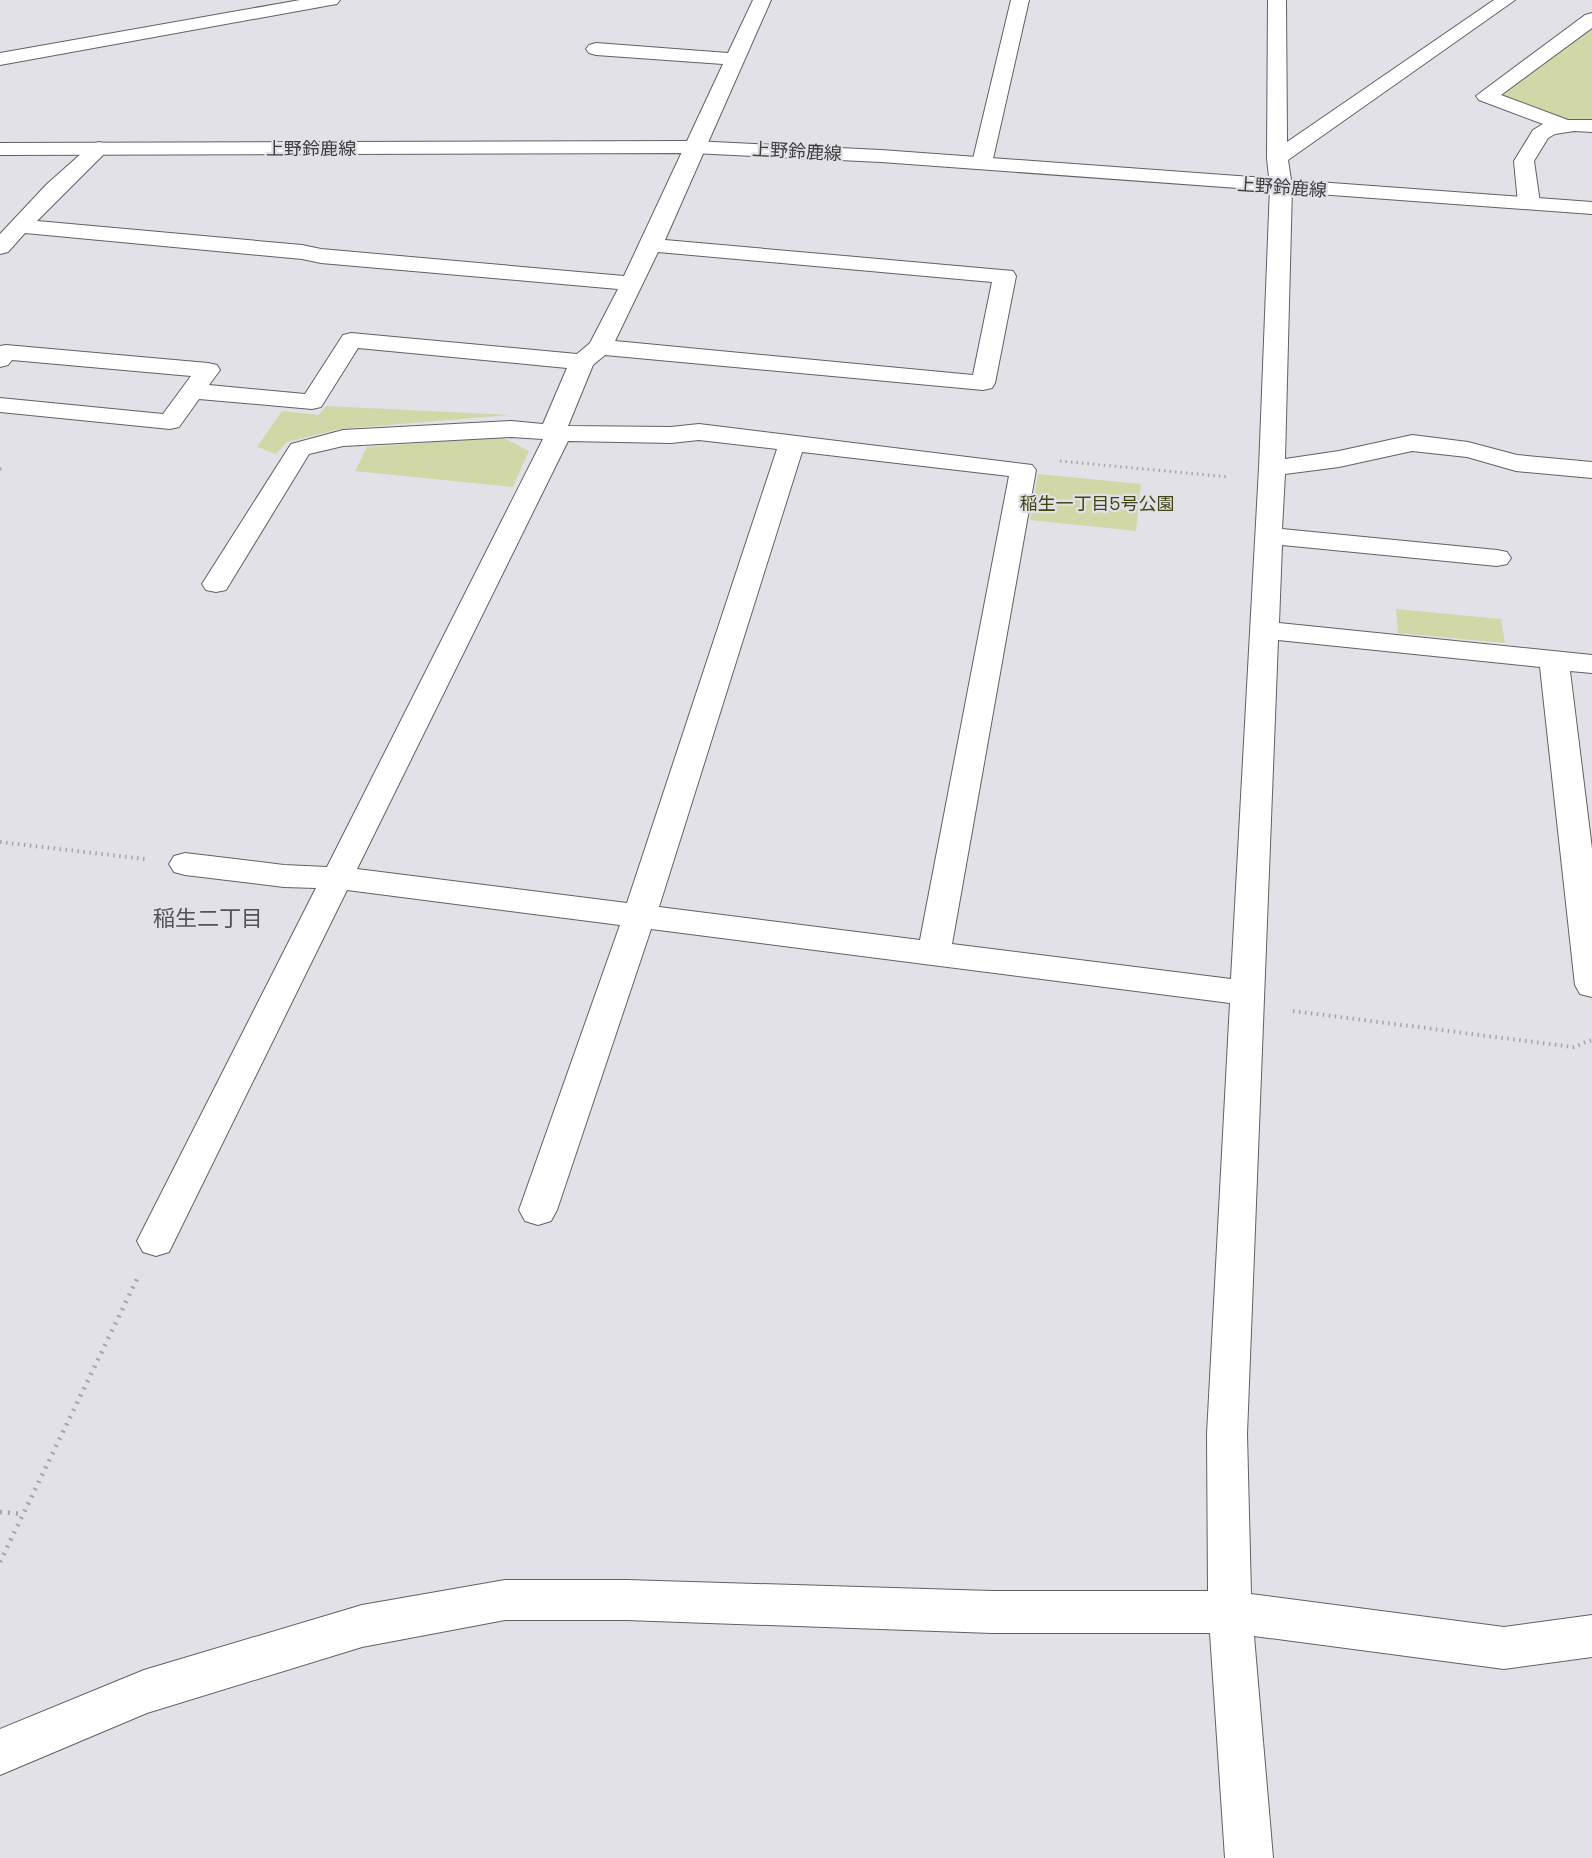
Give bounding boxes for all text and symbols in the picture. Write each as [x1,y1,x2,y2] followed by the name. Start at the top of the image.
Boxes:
[266,137,356,160] street label: 上野鈴鹿線
[751,137,843,165] street label: 上野鈴鹿線
[1236,172,1328,202] street label: 上野鈴鹿線
[1020,492,1174,515] park label: 稲生一丁目5号公園
[153,904,263,932] district label: 稲生二丁目

